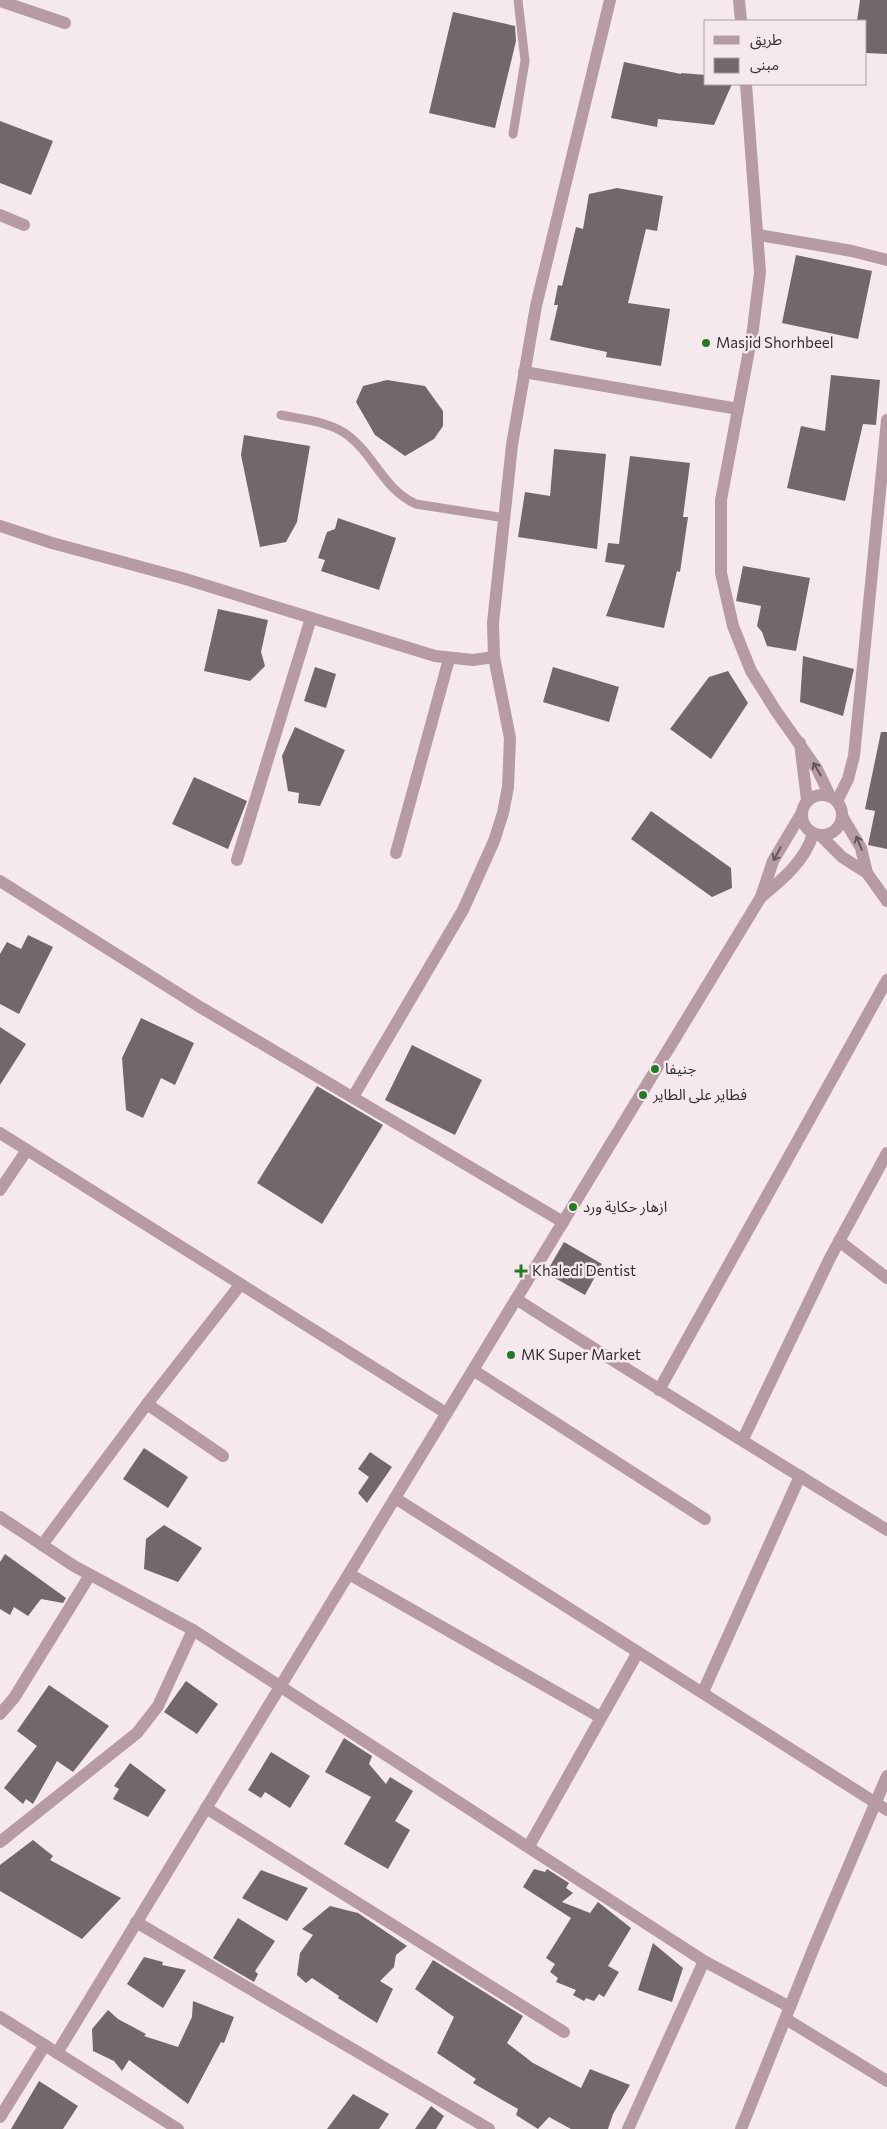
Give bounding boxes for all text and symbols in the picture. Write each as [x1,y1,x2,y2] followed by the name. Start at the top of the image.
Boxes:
[704,20,867,85] legend
[750,30,782,50] text: طريق
[750,55,779,74] text: مبنى
[716,333,834,351] place label: Masjid Shorhbeel
[700,337,712,349] marker: Masjid Shorhbeel
[811,763,821,777] one-way arrow
[853,836,863,851] one-way arrow
[772,846,782,861] one-way arrow
[665,1059,697,1077] place label: جنيفا
[649,1063,661,1075] marker: جنيفا
[652,1085,747,1104] place label: فطاير على الطاير
[637,1089,649,1101] marker: فطاير على الطاير
[583,1197,667,1216] place label: ازهار حكاية ورد
[567,1201,579,1213] marker: ازهار حكاية ورد
[532,1261,636,1279] place label: Khaledi Dentist
[514,1264,528,1278] marker: Khaledi Dentist
[521,1345,641,1363] place label: MK Super Market
[505,1349,517,1361] marker: MK Super Market

